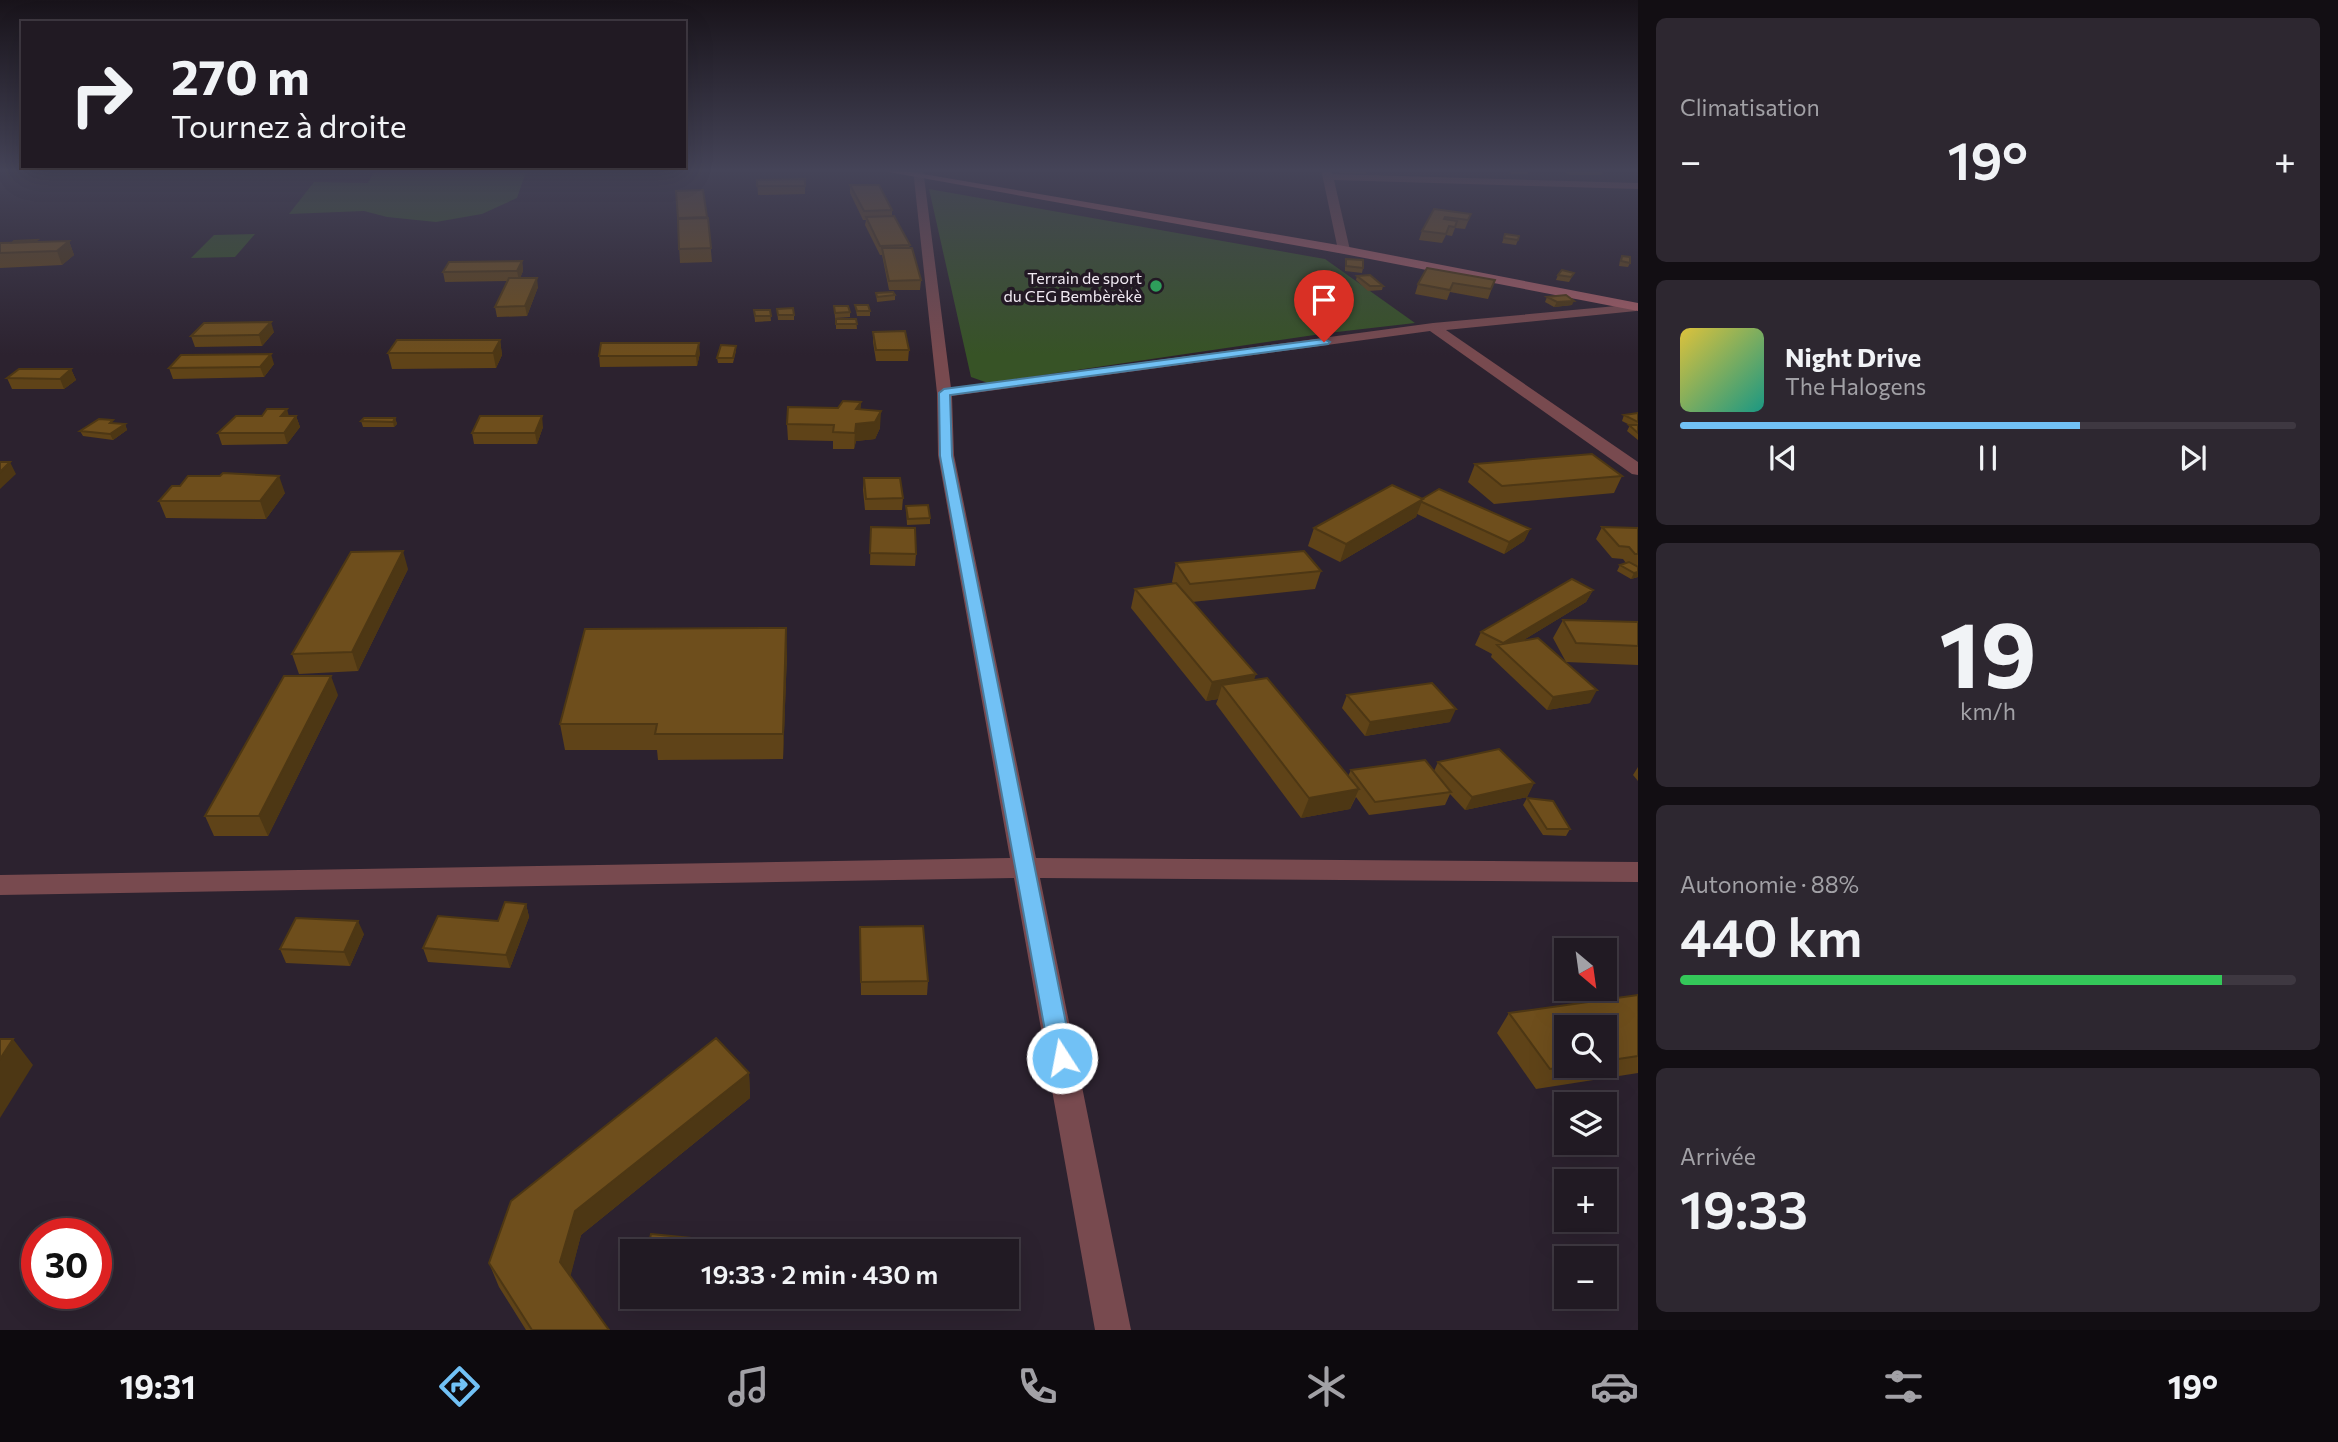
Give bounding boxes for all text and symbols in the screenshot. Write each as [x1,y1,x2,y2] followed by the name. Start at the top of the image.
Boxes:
[171,45,310,105] text: 270 m
[56,49,147,140] icon: right
[1680,93,1820,121] text: Climatisation
[171,105,407,145] text: Tournez à droite
[1947,127,2028,191] text: 19°
[1680,136,1702,183] text: −
[2274,136,2296,183] text: +
[1004,268,1142,305] place label: Terrain de sport du CEG Bembèrèkè
[1294,270,1354,342] pin
[1148,278,1164,294] marker: Terrain de sport du CEG Bembèrèkè
[1305,281,1343,319] icon: arrive
[1785,341,1921,372] text: Night Drive
[1785,372,1926,400] text: The Halogens
[1764,439,1802,477] icon: previous
[1969,439,2007,477] icon: pause
[2174,439,2212,477] icon: next
[1939,595,2037,707] text: 19
[1960,697,2016,725] text: km/h
[1680,870,1859,898] text: Autonomie · 88%
[1680,904,1862,968] text: 440 km
[1554,938,1617,1001] north arrow
[1554,938,1617,1309] map controls
[1554,1015,1617,1078] button: search
[1025,1021,1099,1095] position arrow
[1554,1092,1617,1155] button: layers
[1680,1142,1756,1170] text: Arrivée
[1554,1169,1617,1232] button: +
[1680,1176,1808,1240] text: 19:33
[21,1218,112,1309] speed limit sign: 30
[1554,1246,1617,1309] button: −
[701,1258,938,1289] text: 19:33 · 2 min · 430 m
[435,1362,484,1411] icon: directions
[724,1362,773,1411] icon: music
[1013,1362,1062,1411] icon: phone
[1302,1362,1351,1411] icon: climate
[1590,1362,1639,1411] icon: car
[1879,1362,1928,1411] icon: filters
[120,1366,196,1406] text: 19:31
[2168,1366,2218,1406] text: 19°

